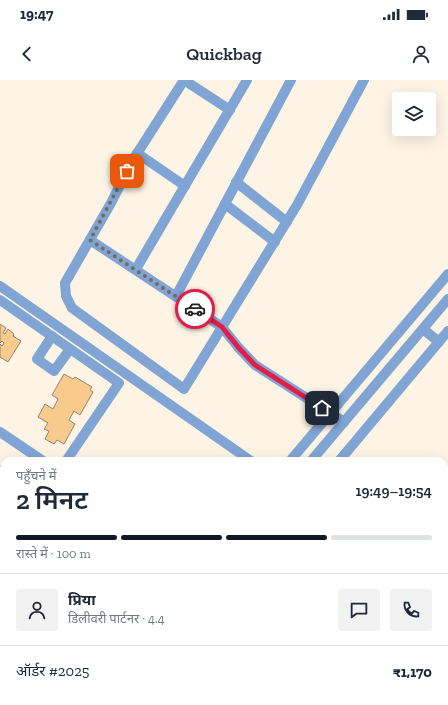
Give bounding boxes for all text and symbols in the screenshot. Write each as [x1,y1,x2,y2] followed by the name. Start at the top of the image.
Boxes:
[20,5,53,23] text: 19:47
[16,43,38,65] icon: back
[186,43,262,65] text: Quickbag
[410,43,432,65] icon: person
[392,92,436,136] map controls
[392,92,436,136] button: layers
[110,154,144,188] pin
[116,160,138,182] icon: bag
[175,289,215,329] courier
[184,298,206,320] icon: car
[305,391,339,425] pin
[311,397,333,419] icon: home
[16,468,56,483] text: पहुँचने में
[356,482,432,500] text: 19:49–19:54
[16,484,88,516] text: 2 मिनट
[16,546,91,561] text: रास्ते में · 100 m
[16,589,58,631] button: person
[338,589,380,631] button: chat
[390,589,432,631] button: phone
[68,591,96,609] text: प्रिया
[68,611,165,626] text: डिलीवरी पार्टनर · 4.4
[16,662,90,680] text: ऑर्डर #2025
[393,663,432,681] text: ₹1,170

